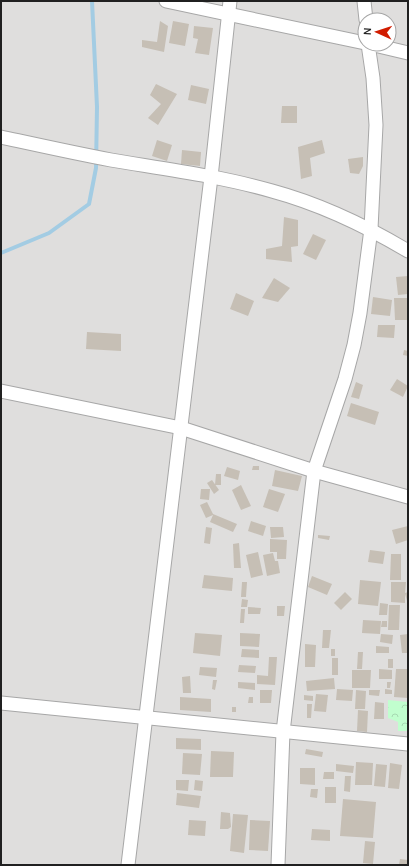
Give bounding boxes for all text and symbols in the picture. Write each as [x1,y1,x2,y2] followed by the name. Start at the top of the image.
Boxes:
[357,12,397,52] north arrow
[361,27,374,36] text: N

